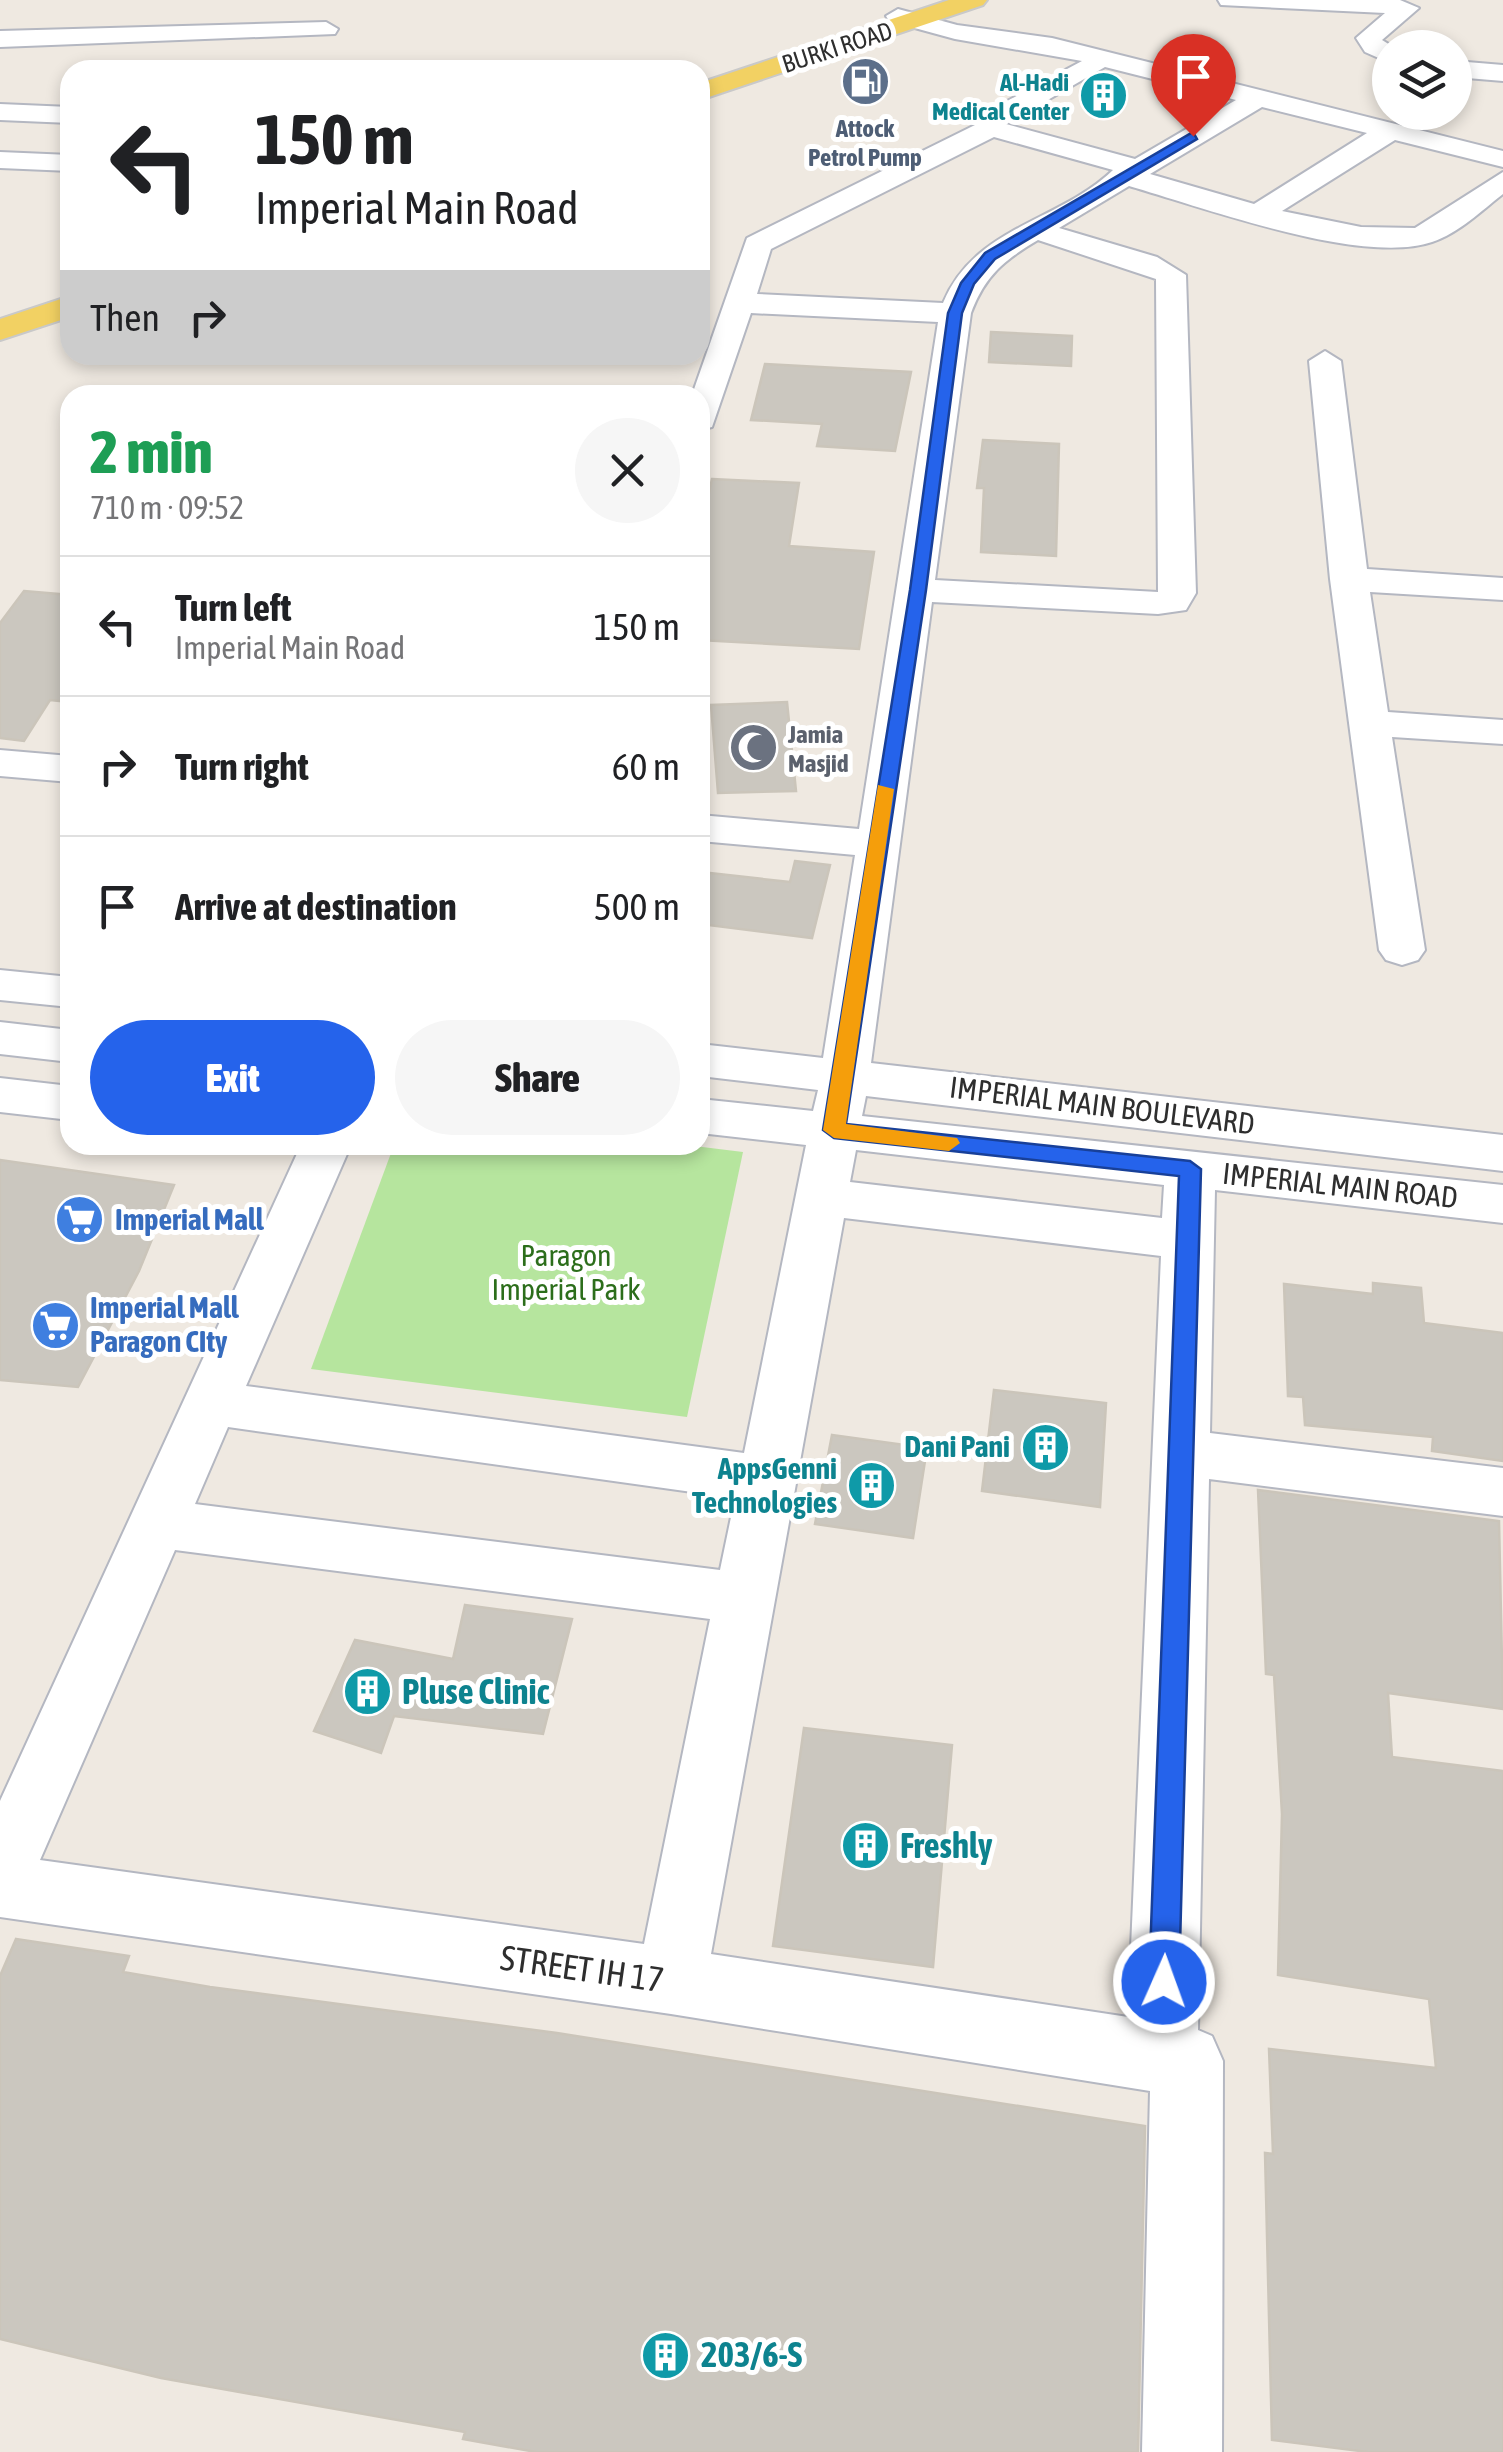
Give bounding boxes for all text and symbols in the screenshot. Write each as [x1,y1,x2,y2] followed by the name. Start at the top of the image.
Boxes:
[778,16,896,78] street label: BURKI ROAD
[1372,30,1472,130] map controls
[1372,30,1472,130] button: layers
[1151,34,1236,137] pin
[1166,49,1221,104] icon: arrive
[839,56,891,108] fuel station icon: Attock Petrol Pump
[932,68,1070,125] place label: Al-Hadi Medical Center
[1078,70,1130,122] building icon: Al-Hadi Medical Center
[255,99,414,179] text: 150 m
[90,100,220,230] icon: left
[808,114,922,171] place label: Attock Petrol Pump
[255,182,579,234] text: Imperial Main Road
[180,290,235,345] icon: right
[90,296,160,339] text: Then
[90,417,213,486] text: 2 min
[575,418,680,523] button: close
[90,489,244,526] text: 710 m · 09:52
[175,586,291,629] text: Turn left
[90,599,145,654] icon: left
[594,605,680,648] text: 150 m
[175,629,405,666] text: Imperial Main Road
[787,720,849,777] place label: Jamia Masjid
[727,722,779,774] mosque icon: Jamia Masjid
[90,739,145,794] icon: right
[175,745,309,788] text: Turn right
[612,745,680,788] text: 60 m
[90,879,145,934] icon: arrive
[175,885,457,928] text: Arrive at destination
[594,885,680,928] text: 500 m
[90,1020,375,1135] button: Exit
[395,1020,680,1135] button: Share
[948,1069,1257,1141] street label: IMPERIAL MAIN BOULEVARD
[1221,1156,1459,1214] street label: IMPERIAL MAIN ROAD
[54,1194,106,1246] supermarket icon: Imperial Mall
[115,1202,265,1236] place label: Imperial Mall
[492,1238,640,1306] park label: Paragon Imperial Park
[90,1290,240,1358] place label: Imperial Mall Paragon CIty
[29,1299,81,1351] supermarket icon: Imperial Mall Paragon CIty
[1019,1421,1071,1473] building icon: Dani Pani
[904,1429,1010,1463] place label: Dani Pani
[692,1451,837,1519] place label: AppsGenni Technologies
[846,1460,898,1512] building icon: AppsGenni Technologies
[341,1666,393,1718] building icon: Pluse Clinic
[402,1671,549,1711] place label: Pluse Clinic
[839,1820,891,1872] building icon: Freshly
[900,1825,993,1865] place label: Freshly
[1112,1930,1216,2034] position arrow
[498,1937,666,1999] street label: STREET IH 17
[640,2329,692,2381] building icon: 203/6-S
[701,2334,802,2374] place label: 203/6-S

